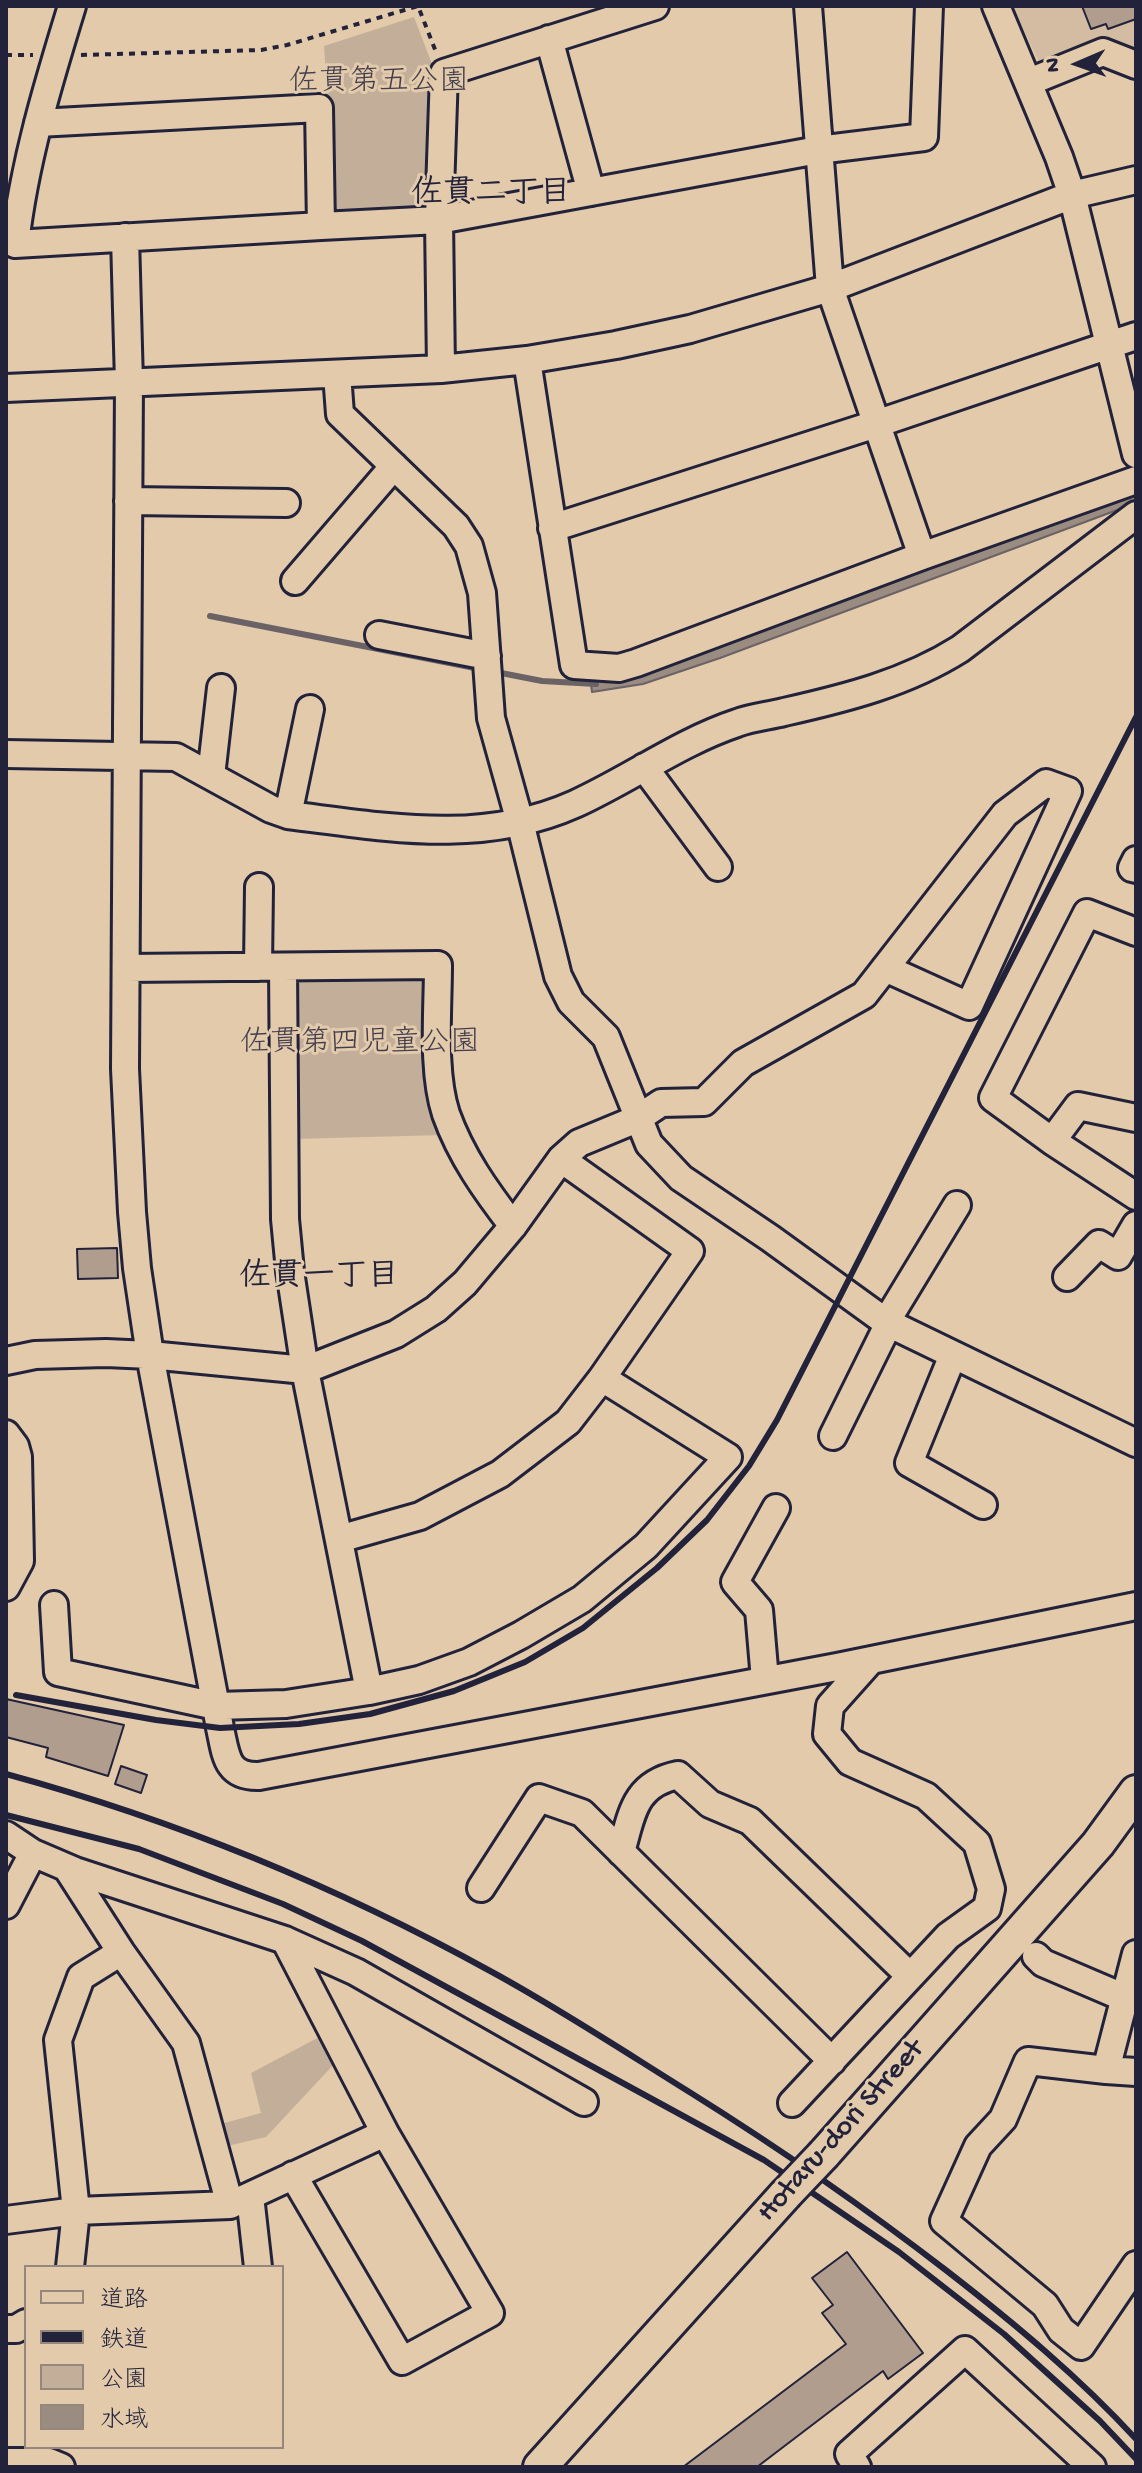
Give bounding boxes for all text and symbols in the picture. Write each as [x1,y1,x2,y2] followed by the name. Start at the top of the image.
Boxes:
[1038,24,1118,104] north arrow
[1041,57,1067,72] text: N
[289,66,469,102] park label: 佐貫第五公園
[411,177,571,215] district label: 佐貫二丁目
[240,1027,480,1063] park label: 佐貫第四児童公園
[239,1260,399,1298] district label: 佐貫一丁目
[751,2033,933,2231] street label: Hotaru-dori Street
[24,2265,284,2449] legend
[100,2287,148,2316] text: 道路
[100,2327,148,2356] text: 鉄道
[100,2367,148,2396] text: 公園
[100,2407,148,2436] text: 水域

